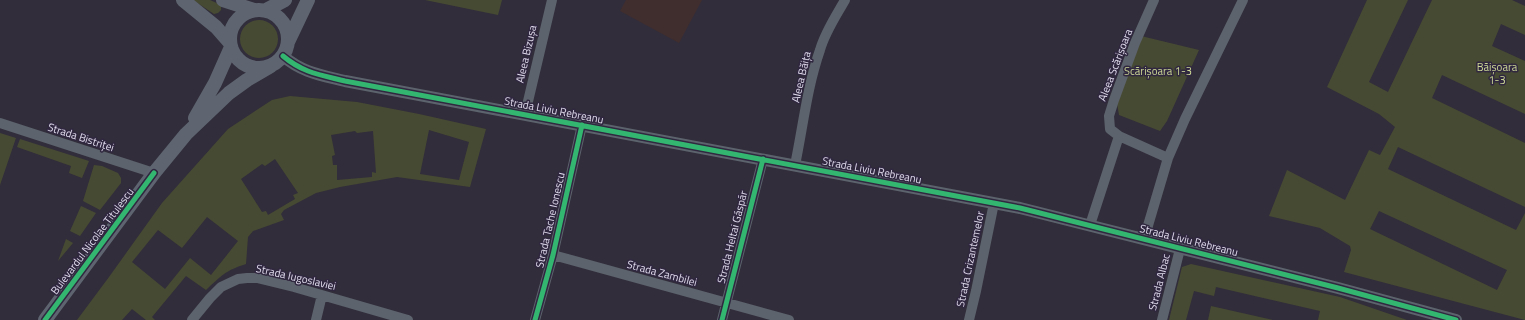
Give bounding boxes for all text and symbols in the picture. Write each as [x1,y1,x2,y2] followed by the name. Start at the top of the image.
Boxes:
[512,23,541,84] street label: Aleea Bizușa
[1094,26,1136,104] street label: Aleea Scărișoara
[787,49,815,104] street label: Aleea Băița
[1477,59,1518,88] park label: Băișoara 1-3
[1124,63,1192,79] park label: Scărișoara 1-3
[503,93,605,128] street label: Strada Liviu Rebreanu
[46,119,116,155] street label: Strada Bistriței
[821,153,923,188] street label: Strada Liviu Rebreanu
[531,171,569,269] street label: Strada Tache Ionescu
[47,184,138,298] street label: Bulevardul Nicolae Titulescu
[713,189,751,285] street label: Strada Heltai Gáspár
[952,209,988,308] street label: Strada Crizantemelor
[1138,220,1240,260] street label: Strada Liviu Rebreanu
[1144,252,1174,312] street label: Strada Albac
[625,256,699,290] street label: Strada Zambilei
[254,260,338,294] street label: Strada Iugoslaviei

